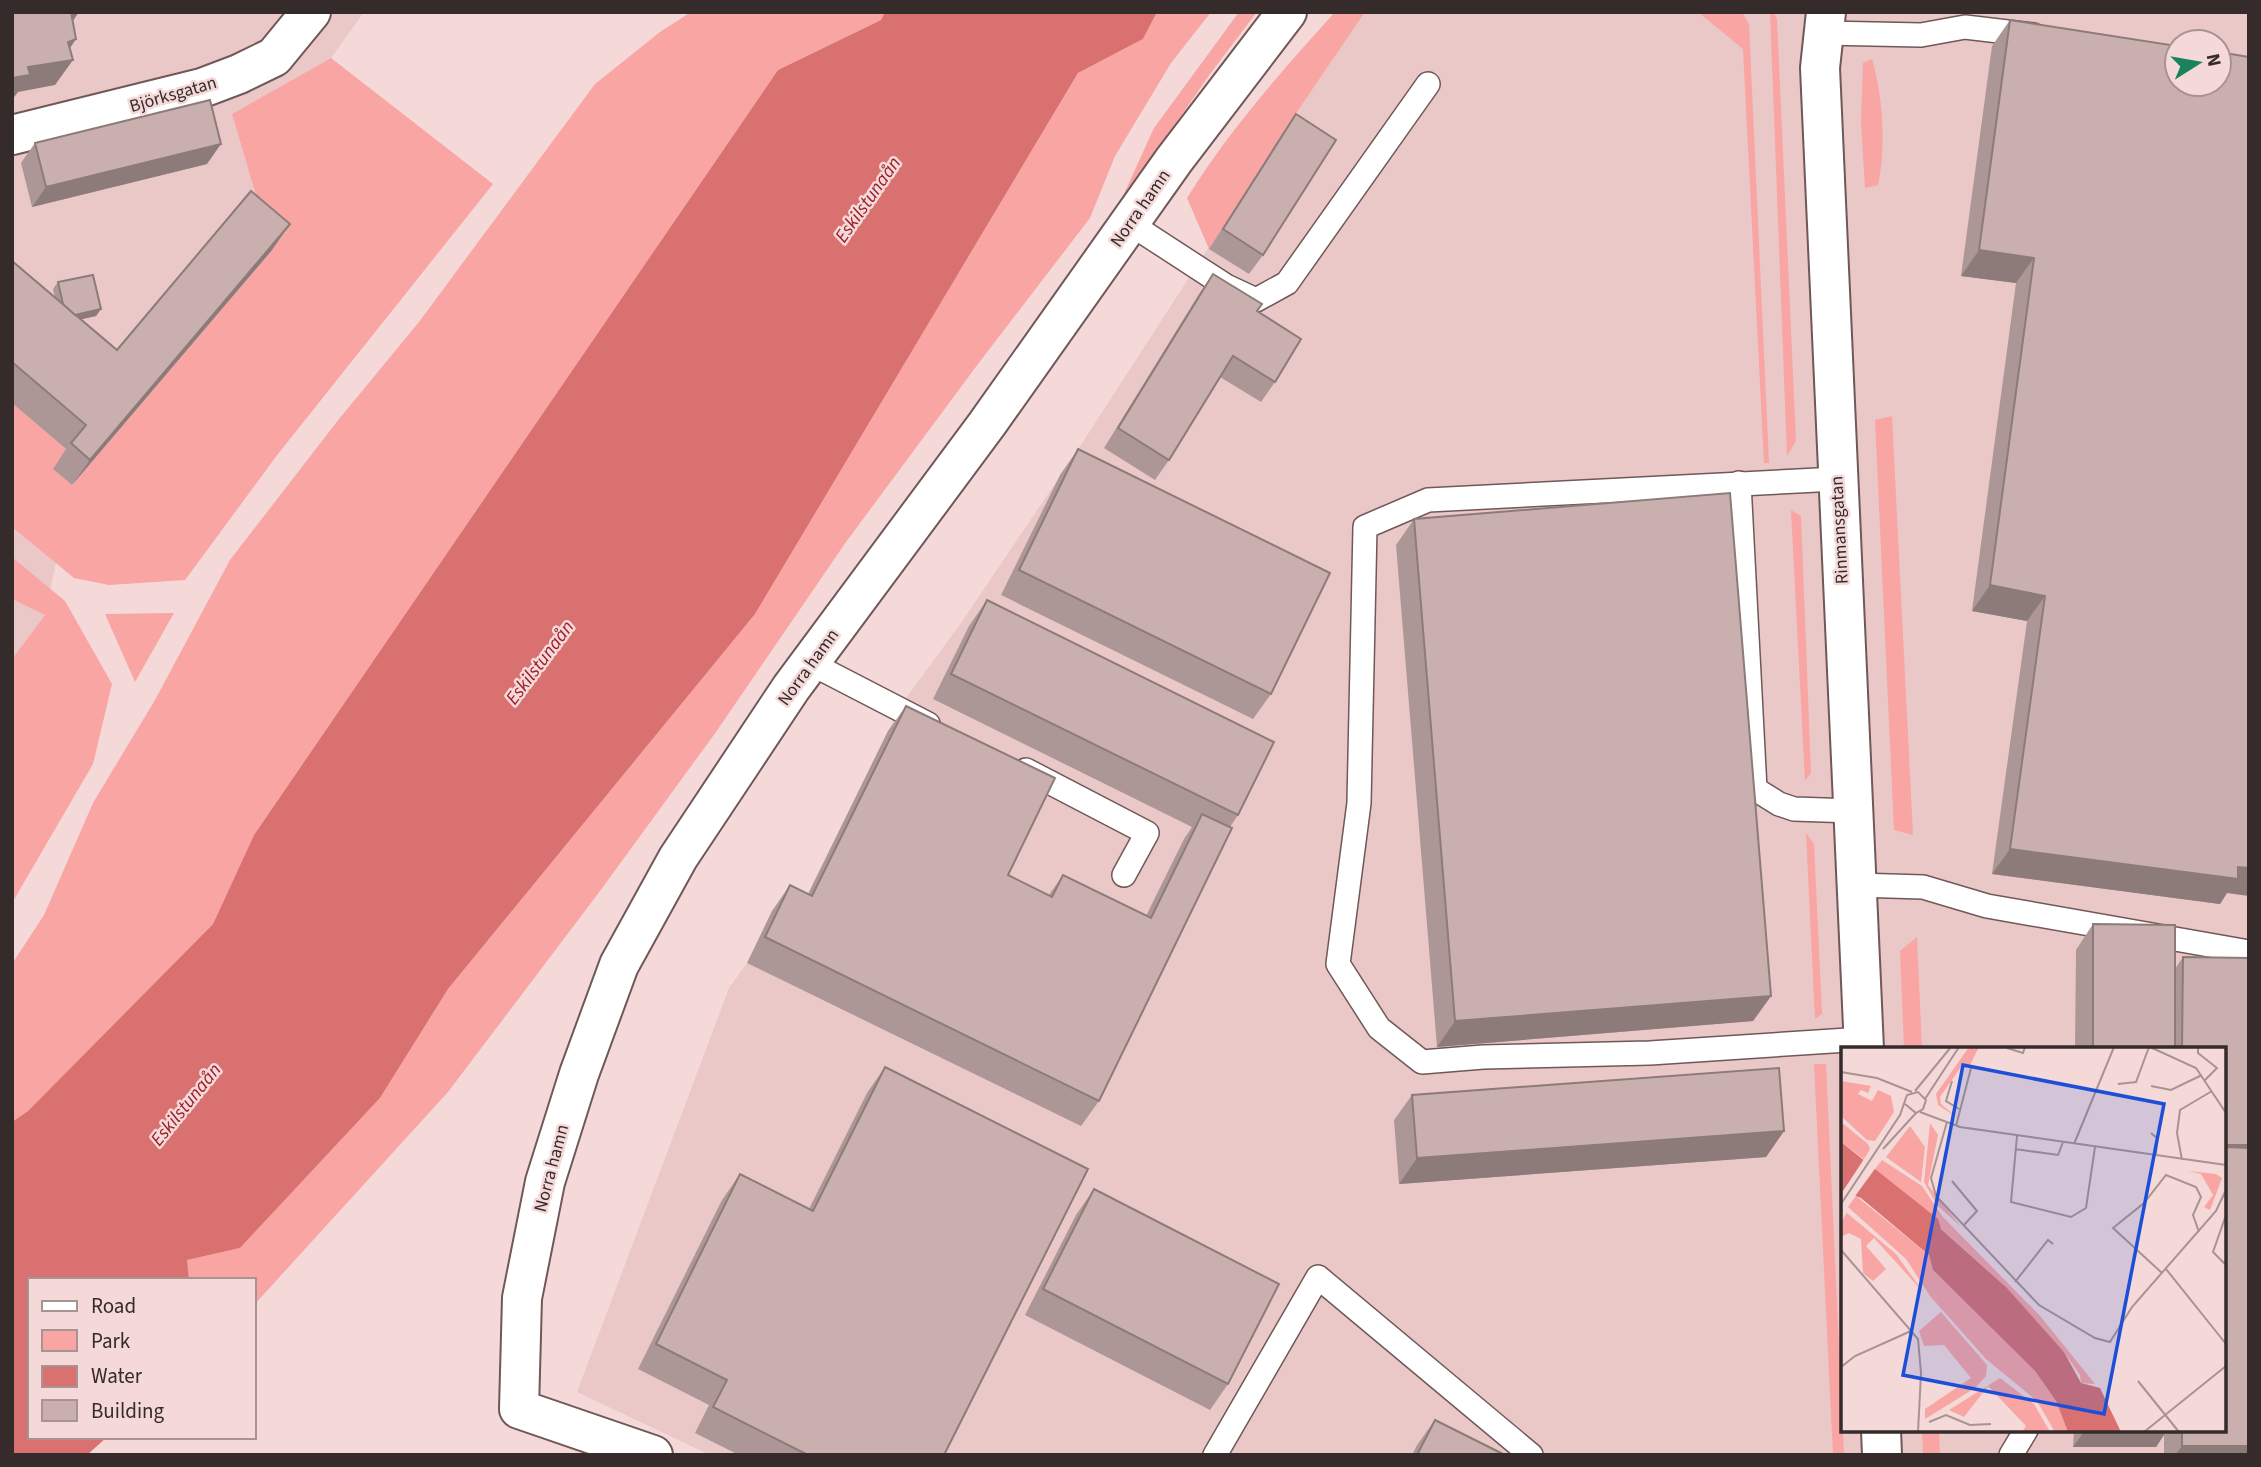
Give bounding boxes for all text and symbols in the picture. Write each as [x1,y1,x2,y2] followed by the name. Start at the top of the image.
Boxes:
[2163,28,2233,98] north arrow
[2199,51,2228,69] text: N
[127,70,220,119] street label: Björksgatan
[829,151,908,248] water label: Eskilstunaån
[1104,164,1176,252] street label: Norra hamn
[1824,475,1855,585] street label: Rinmansgatan
[500,615,581,711] water label: Eskilstunaån
[772,624,845,711] street label: Norra hamn
[1841,1047,2226,1432] inset map
[144,1058,228,1152] water label: Eskilstunaån
[528,1122,575,1215] street label: Norra hamn
[28,1278,256,1439] legend
[91,1291,136,1321] text: Road
[91,1326,131,1356] text: Park
[91,1361,143,1391] text: Water
[91,1396,165,1426] text: Building

